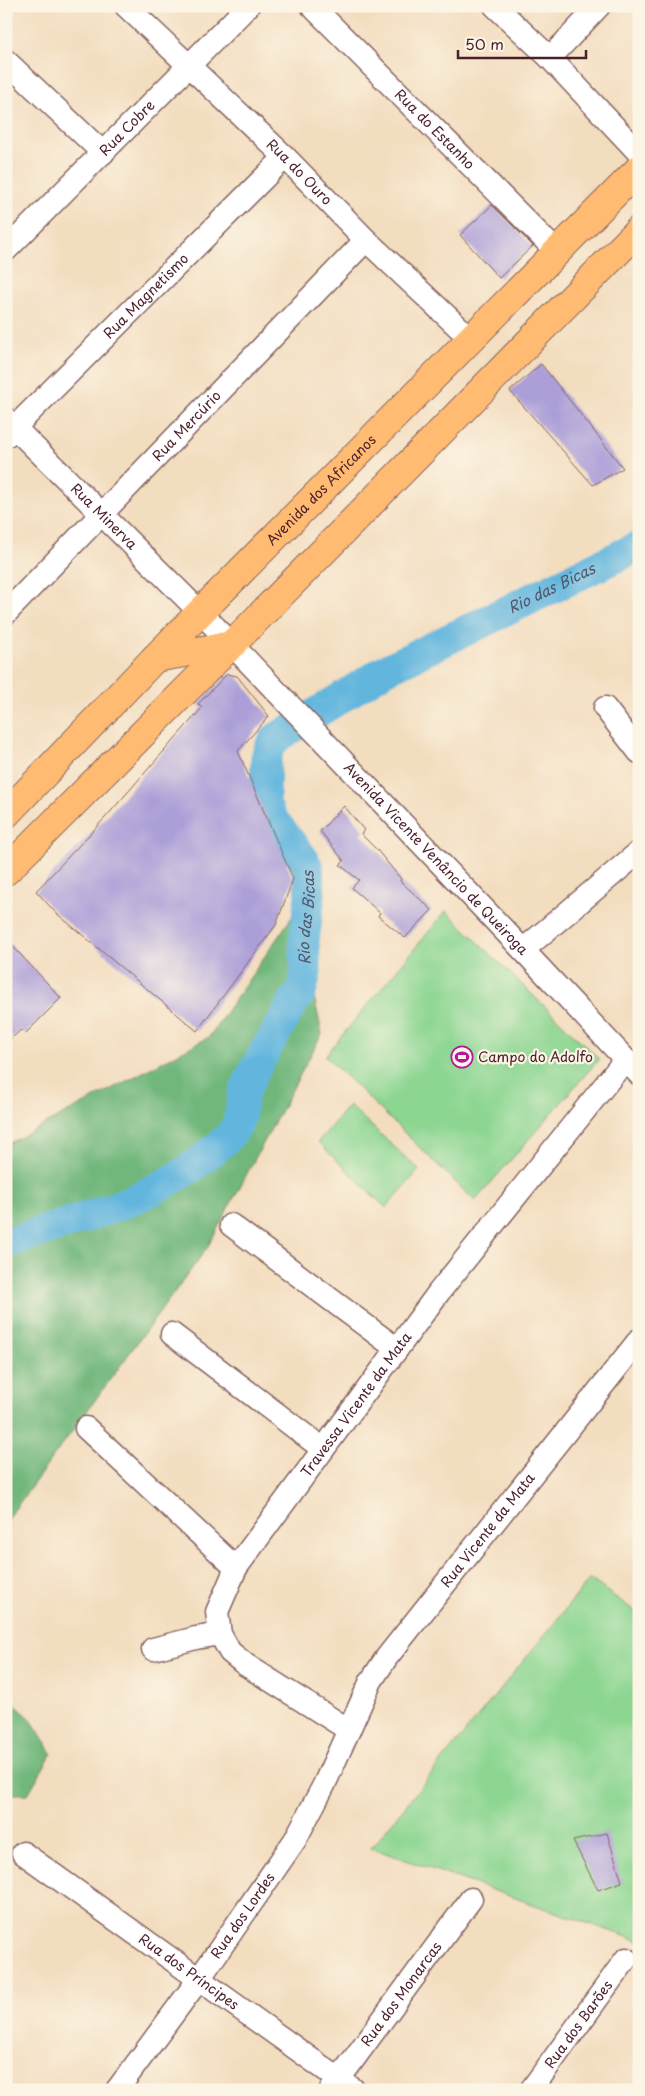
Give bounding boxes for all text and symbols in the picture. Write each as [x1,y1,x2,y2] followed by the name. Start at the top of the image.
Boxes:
[458,28,585,60] scale bar
[465,32,504,55] text: 50 m
[390,84,480,174] street label: Rua do Estanho
[94,95,160,160] street label: Rua Cobre
[262,134,337,210] street label: Rua do Ouro
[98,248,193,343] street label: Rua Magnetismo
[147,385,226,466] street label: Rua Mercúrio
[261,430,381,550] street label: Avenida dos Africanos
[66,478,142,554] street label: Rua Minerva
[503,555,600,618] water label: Rio das Bicas
[339,757,534,960] street label: Avenida Vicente Venâncio de Queiroga
[291,868,320,966] water label: Rio das Bicas
[450,1045,474,1069] sports icon: Campo do Adolfo
[478,1046,593,1067] place label: Campo do Adolfo
[295,1327,416,1481] street label: Travessa Vicente da Mata
[435,1468,540,1592] street label: Rua Vicente da Mata
[205,1868,280,1963] street label: Rua dos Lordes
[135,1928,244,2015] street label: Rua dos Príncipes
[355,1937,446,2050] street label: Rua dos Monarcas
[539,1976,617,2073] street label: Rua dos Barões

